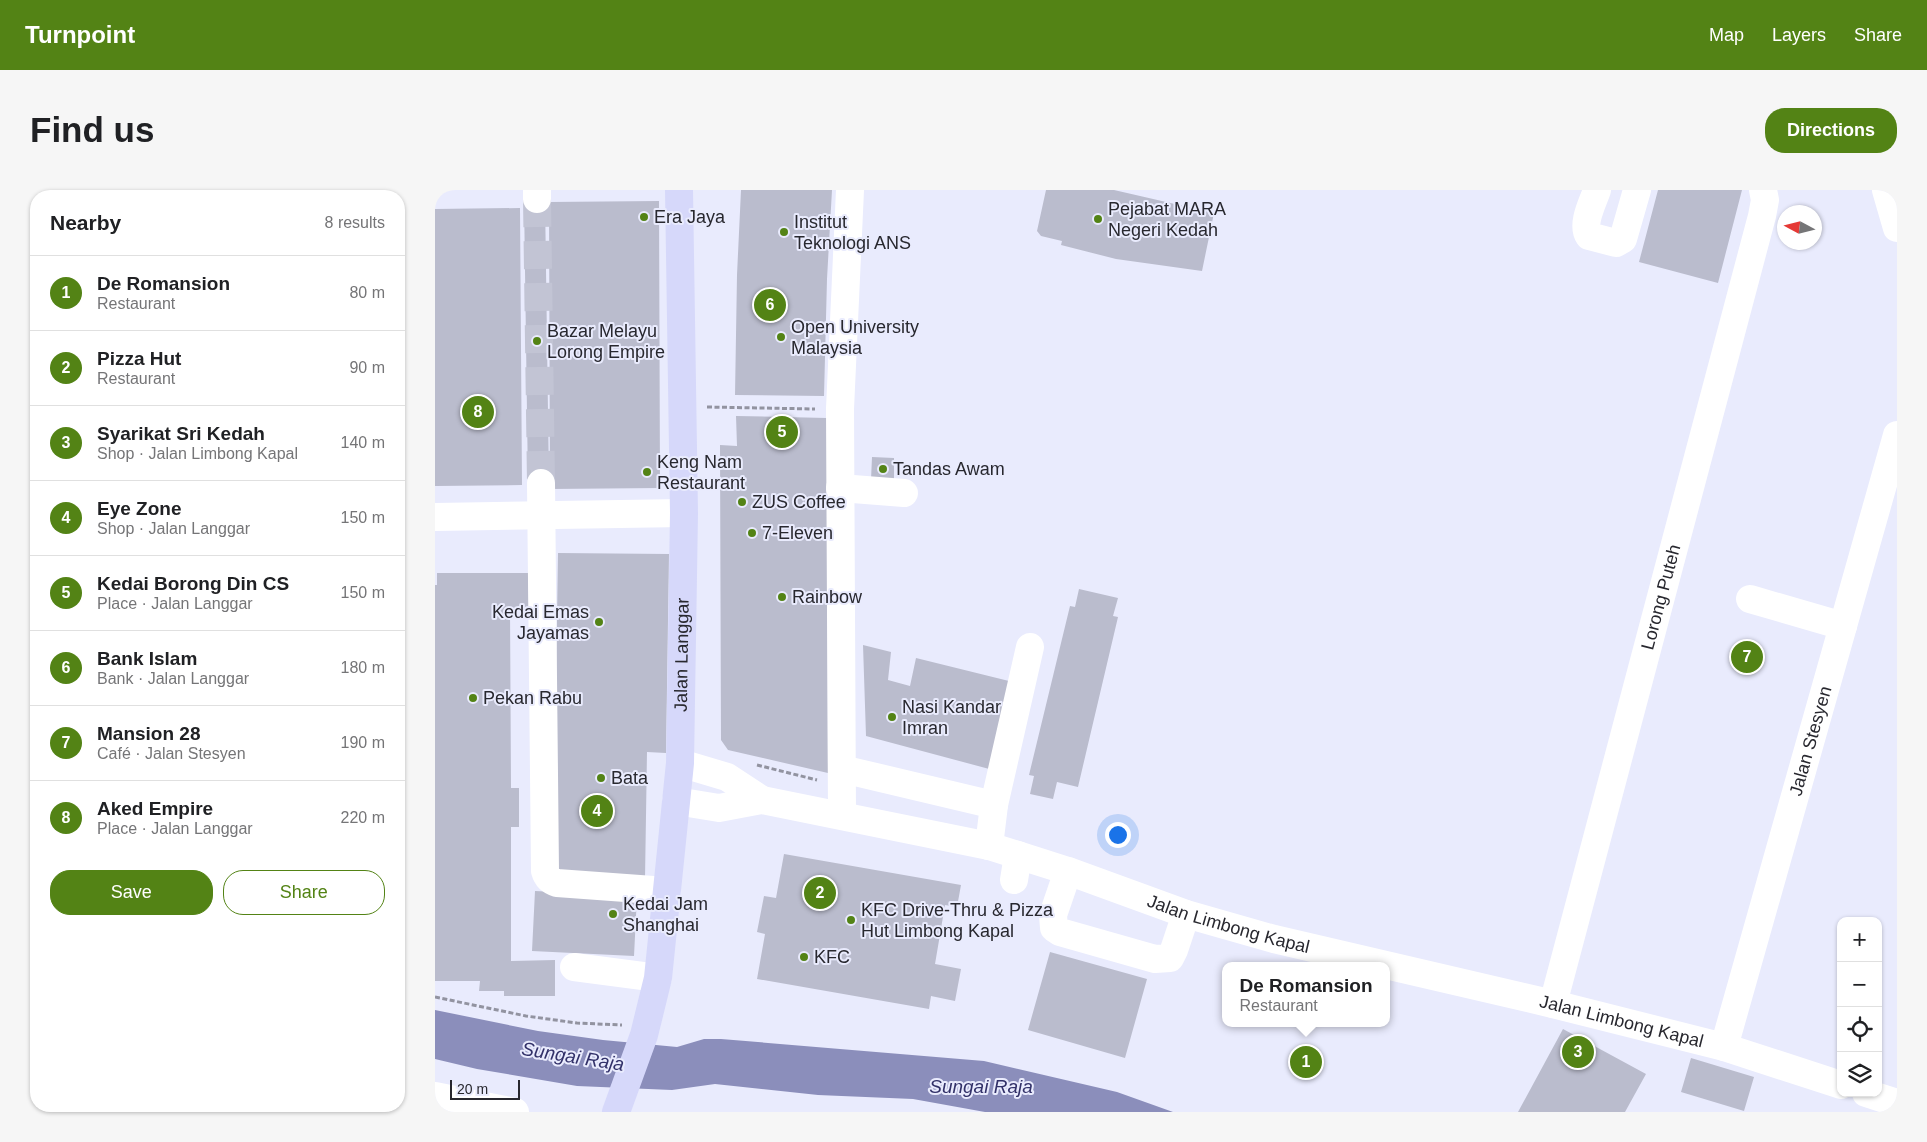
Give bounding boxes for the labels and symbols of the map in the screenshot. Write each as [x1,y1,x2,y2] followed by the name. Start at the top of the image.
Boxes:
[1108,199,1226,240] place label: Pejabat MARA Negeri Kedah
[1777,205,1822,250] north arrow
[654,207,726,227] place label: Era Jaya
[638,211,650,223] marker: Era Jaya
[794,212,911,253] place label: Institut Teknologi ANS
[1092,213,1104,225] marker: Pejabat MARA Negeri Kedah
[778,226,790,238] marker: Institut Teknologi ANS
[754,286,786,324] pin: 6
[791,317,919,358] place label: Open University Malaysia
[547,321,665,362] place label: Bazar Melayu Lorong Empire
[775,331,787,343] marker: Open University Malaysia
[531,335,543,347] marker: Bazar Melayu Lorong Empire
[462,393,494,431] pin: 8
[766,413,798,451] pin: 5
[657,452,745,493] place label: Keng Nam Restaurant
[893,459,1005,479] place label: Tandas Awam
[877,463,889,475] marker: Tandas Awam
[641,466,653,478] marker: Keng Nam Restaurant
[752,492,846,512] place label: ZUS Coffee
[736,496,748,508] marker: ZUS Coffee
[762,523,833,543] place label: 7-Eleven
[746,527,758,539] marker: 7-Eleven
[1637,542,1684,652] street label: Lorong Puteh
[792,587,863,607] place label: Rainbow
[776,591,788,603] marker: Rainbow
[671,598,693,712] street label: Jalan Langgar
[492,602,589,643] place label: Kedai Emas Jayamas
[593,616,605,628] marker: Kedai Emas Jayamas
[1731,638,1763,676] pin: 7
[1785,684,1836,798] street label: Jalan Stesyen
[483,688,582,708] place label: Pekan Rabu
[467,692,479,704] marker: Pekan Rabu
[902,697,1001,738] place label: Nasi Kandar Imran
[886,711,898,723] marker: Nasi Kandar Imran
[611,768,649,788] place label: Bata
[595,772,607,784] marker: Bata
[581,792,613,830] pin: 4
[1105,822,1131,848] your location
[804,874,836,912] pin: 2
[1145,891,1312,957] street label: Jalan Limbong Kapal
[623,894,708,935] place label: Kedai Jam Shanghai
[861,900,1054,941] place label: KFC Drive-Thru & Pizza Hut Limbong Kapal
[607,908,619,920] marker: Kedai Jam Shanghai
[845,914,857,926] marker: KFC Drive-Thru & Pizza Hut Limbong Kapal
[814,947,850,967] place label: KFC
[798,951,810,963] marker: KFC
[1538,991,1706,1051] street label: Jalan Limbong Kapal
[1562,1033,1594,1071] pin: 3
[520,1038,626,1075] water label: Sungai Raja
[1290,1043,1322,1081] pin: 1
[929,1076,1033,1097] water label: Sungai Raja
[450,1077,520,1100] scale bar

